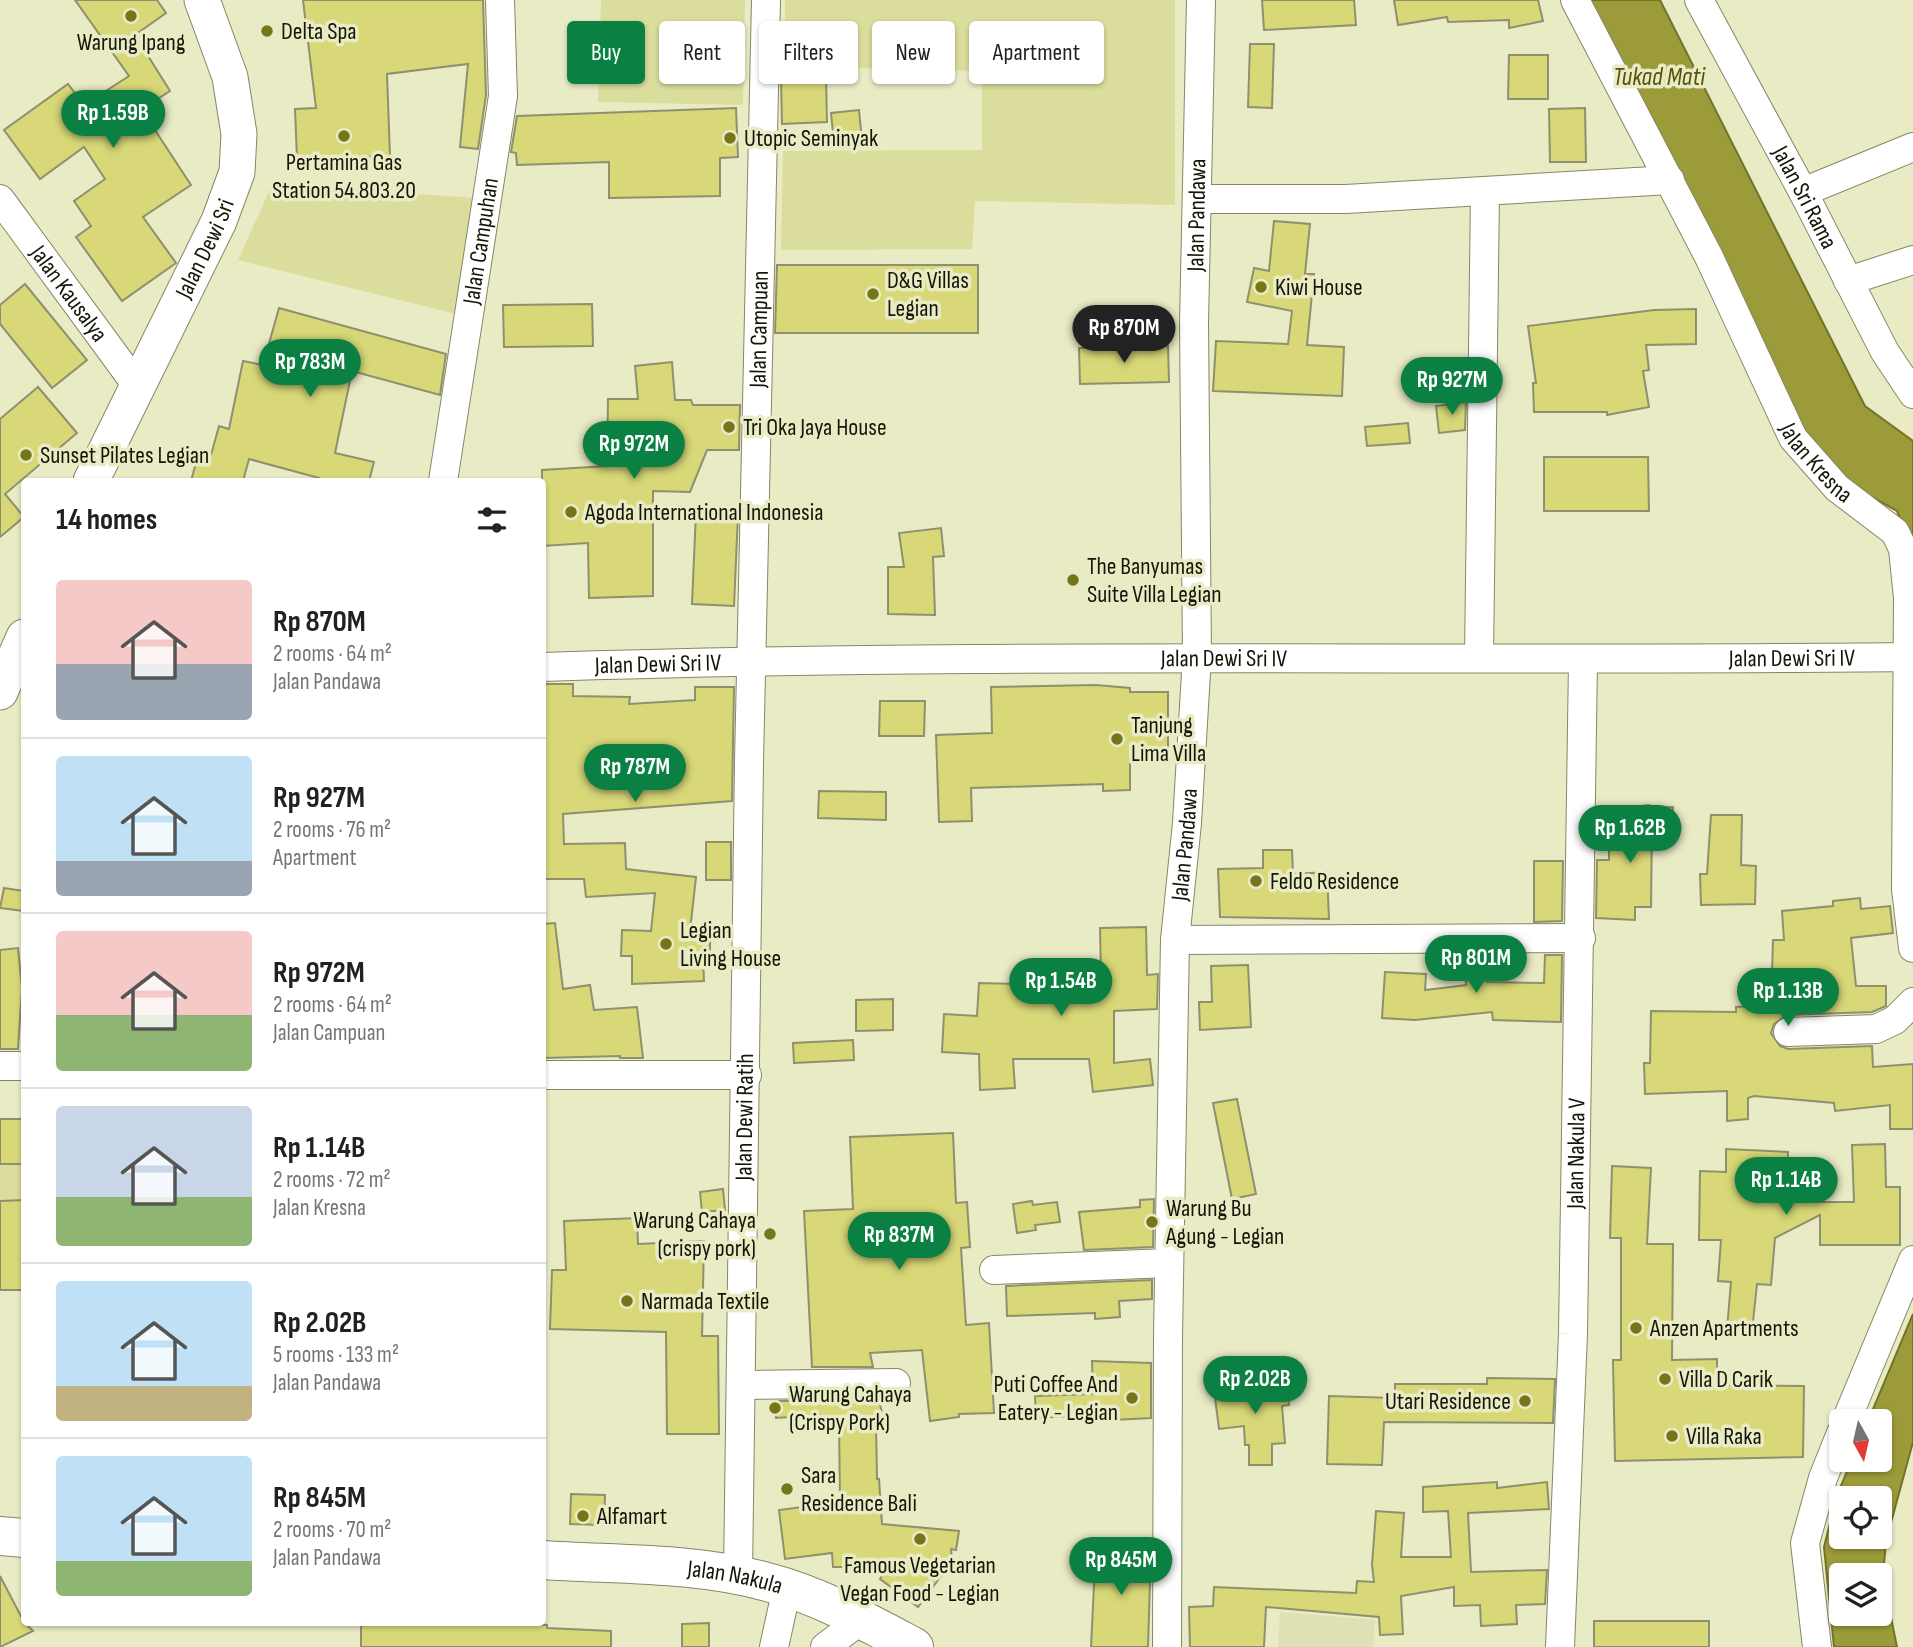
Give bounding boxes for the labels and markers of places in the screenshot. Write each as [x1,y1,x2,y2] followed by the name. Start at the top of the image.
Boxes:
[123,8,139,24] marker: Warung Ipang
[281,17,357,46] place label: Delta Spa
[259,23,275,39] marker: Delta Spa
[77,28,185,57] place label: Warung Ipang
[41,90,185,150] pin: Rp 1.59B
[744,124,878,153] place label: Utopic Seminyak
[336,128,352,144] marker: Pertamina Gas Station 54.803.20
[722,130,738,146] marker: Utopic Seminyak
[272,148,416,205] place label: Pertamina Gas Station 54.803.20
[887,266,969,323] place label: D&G Villas Legian
[1275,273,1363,302] place label: Kiwi House
[1253,279,1269,295] marker: Kiwi House
[865,286,881,302] marker: D&G Villas Legian
[1059,306,1189,365] pin: Rp 870M
[245,340,375,399] pin: Rp 783M
[1387,358,1517,417] pin: Rp 927M
[743,413,887,442] place label: Tri Oka Jaya House
[721,419,737,435] marker: Tri Oka Jaya House
[569,421,699,481] pin: Rp 972M
[40,441,209,470] place label: Sunset Pilates Legian
[18,447,34,463] marker: Sunset Pilates Legian
[584,498,823,527] place label: Agoda International Indonesia
[563,504,579,520] marker: Agoda International Indonesia
[1087,552,1221,609] place label: The Banyumas Suite Villa Legian
[1065,572,1081,588] marker: The Banyumas Suite Villa Legian
[1131,711,1206,768] place label: Tanjung Lima Villa
[1109,731,1125,747] marker: Tanjung Lima Villa
[570,744,700,804] pin: Rp 787M
[1558,806,1702,865] pin: Rp 1.62B
[1270,867,1399,896] place label: Feldo Residence
[1248,873,1264,889] marker: Feldo Residence
[680,916,781,973] place label: Legian Living House
[658,936,674,952] marker: Legian Living House
[1411,936,1541,995] pin: Rp 801M
[989,958,1133,1018] pin: Rp 1.54B
[1716,968,1860,1028] pin: Rp 1.13B
[1714,1158,1858,1217] pin: Rp 1.14B
[1165,1194,1284,1251] place label: Warung Bu Agung - Legian
[633,1206,756,1263] place label: Warung Cahaya (crispy pork)
[834,1212,964,1272] pin: Rp 837M
[1144,1214,1160,1230] marker: Warung Bu Agung - Legian
[762,1226,778,1242] marker: Warung Cahaya (crispy pork)
[641,1287,769,1316] place label: Narmada Textile
[619,1293,635,1309] marker: Narmada Textile
[1649,1314,1799,1343] place label: Anzen Apartments
[1628,1320,1644,1336] marker: Anzen Apartments
[1183,1356,1327,1416] pin: Rp 2.02B
[1679,1365,1773,1394] place label: Villa D Carik
[994,1370,1118,1427] place label: Puti Coffee And Eatery - Legian
[1657,1371,1673,1387] marker: Villa D Carik
[789,1380,912,1437] place label: Warung Cahaya (Crispy Pork)
[1385,1387,1511,1416] place label: Utari Residence
[1124,1390,1140,1406] marker: Puti Coffee And Eatery - Legian
[1517,1393,1533,1409] marker: Utari Residence
[767,1400,783,1416] marker: Warung Cahaya (Crispy Pork)
[1686,1422,1762,1451] place label: Villa Raka
[1664,1428,1680,1444] marker: Villa Raka
[801,1461,917,1518] place label: Sara Residence Bali
[779,1481,795,1497] marker: Sara Residence Bali
[596,1502,667,1531] place label: Alfamart
[575,1508,591,1524] marker: Alfamart
[912,1531,928,1547] marker: Famous Vegetarian Vegan Food - Legian
[1056,1538,1186,1597] pin: Rp 845M
[840,1551,1000,1608] place label: Famous Vegetarian Vegan Food - Legian

